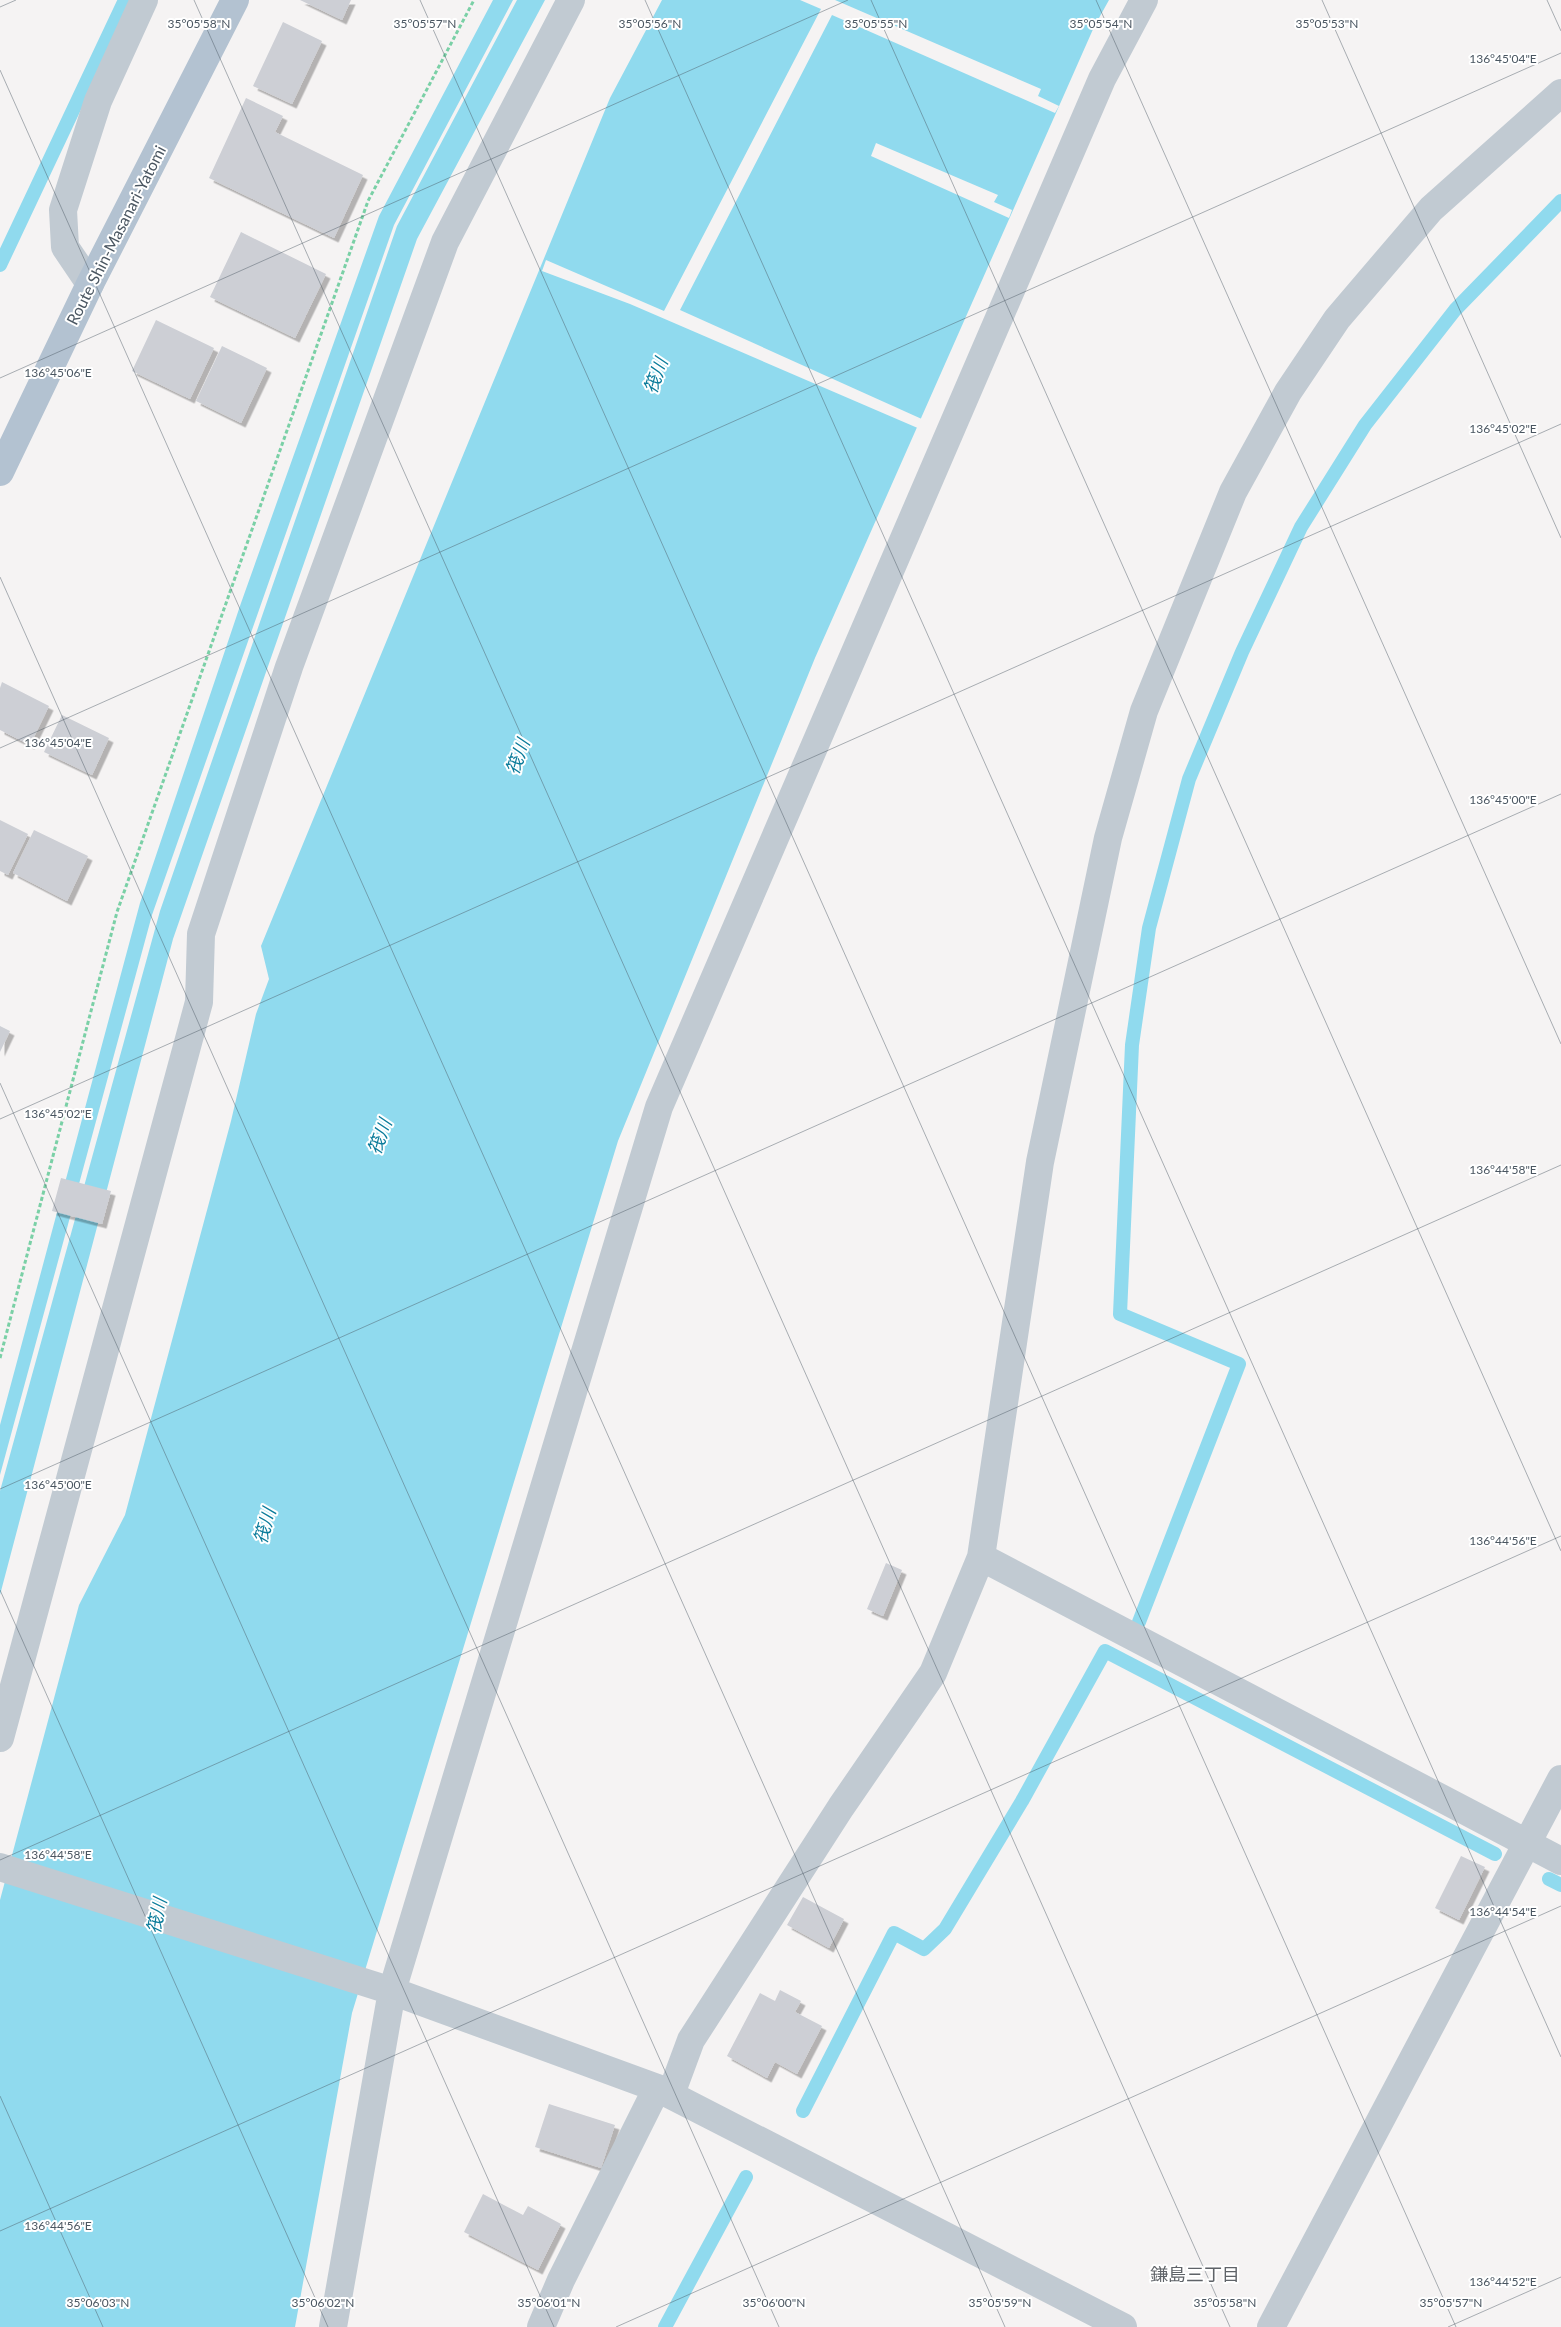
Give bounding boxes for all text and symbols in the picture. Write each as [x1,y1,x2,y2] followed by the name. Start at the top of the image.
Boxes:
[168,16,230,31] text: 35°05'58"N
[394,16,456,31] text: 35°05'57"N
[619,16,681,31] text: 35°05'56"N
[845,16,907,31] text: 35°05'55"N
[1070,16,1132,31] text: 35°05'54"N
[1296,16,1358,31] text: 35°05'53"N
[1469,51,1537,66] text: 136°45'04"E
[62,142,169,328] street label: Route Shin-Masanari-Yatomi
[639,353,672,396] water label: 筏川
[24,365,92,380] text: 136°45'06"E
[1469,421,1537,436] text: 136°45'02"E
[501,734,534,777] water label: 筏川
[24,735,92,750] text: 136°45'04"E
[1469,792,1537,807] text: 136°45'00"E
[24,1106,92,1121] text: 136°45'02"E
[363,1114,396,1157] water label: 筏川
[1469,1162,1537,1177] text: 136°44'58"E
[24,1477,92,1492] text: 136°45'00"E
[249,1503,280,1546] water label: 筏川
[1469,1533,1537,1548] text: 136°44'56"E
[24,1847,92,1862] text: 136°44'58"E
[142,1894,171,1936] water label: 筏川
[1469,1904,1537,1919] text: 136°44'54"E
[24,2218,92,2233] text: 136°44'56"E
[1150,2263,1240,2285] district label: 鎌島三丁目
[1469,2274,1537,2289] text: 136°44'52"E
[67,2295,129,2310] text: 35°06'03"N
[292,2295,354,2310] text: 35°06'02"N
[518,2295,580,2310] text: 35°06'01"N
[743,2295,805,2310] text: 35°06'00"N
[969,2295,1031,2310] text: 35°05'59"N
[1194,2295,1256,2310] text: 35°05'58"N
[1420,2295,1482,2310] text: 35°05'57"N

